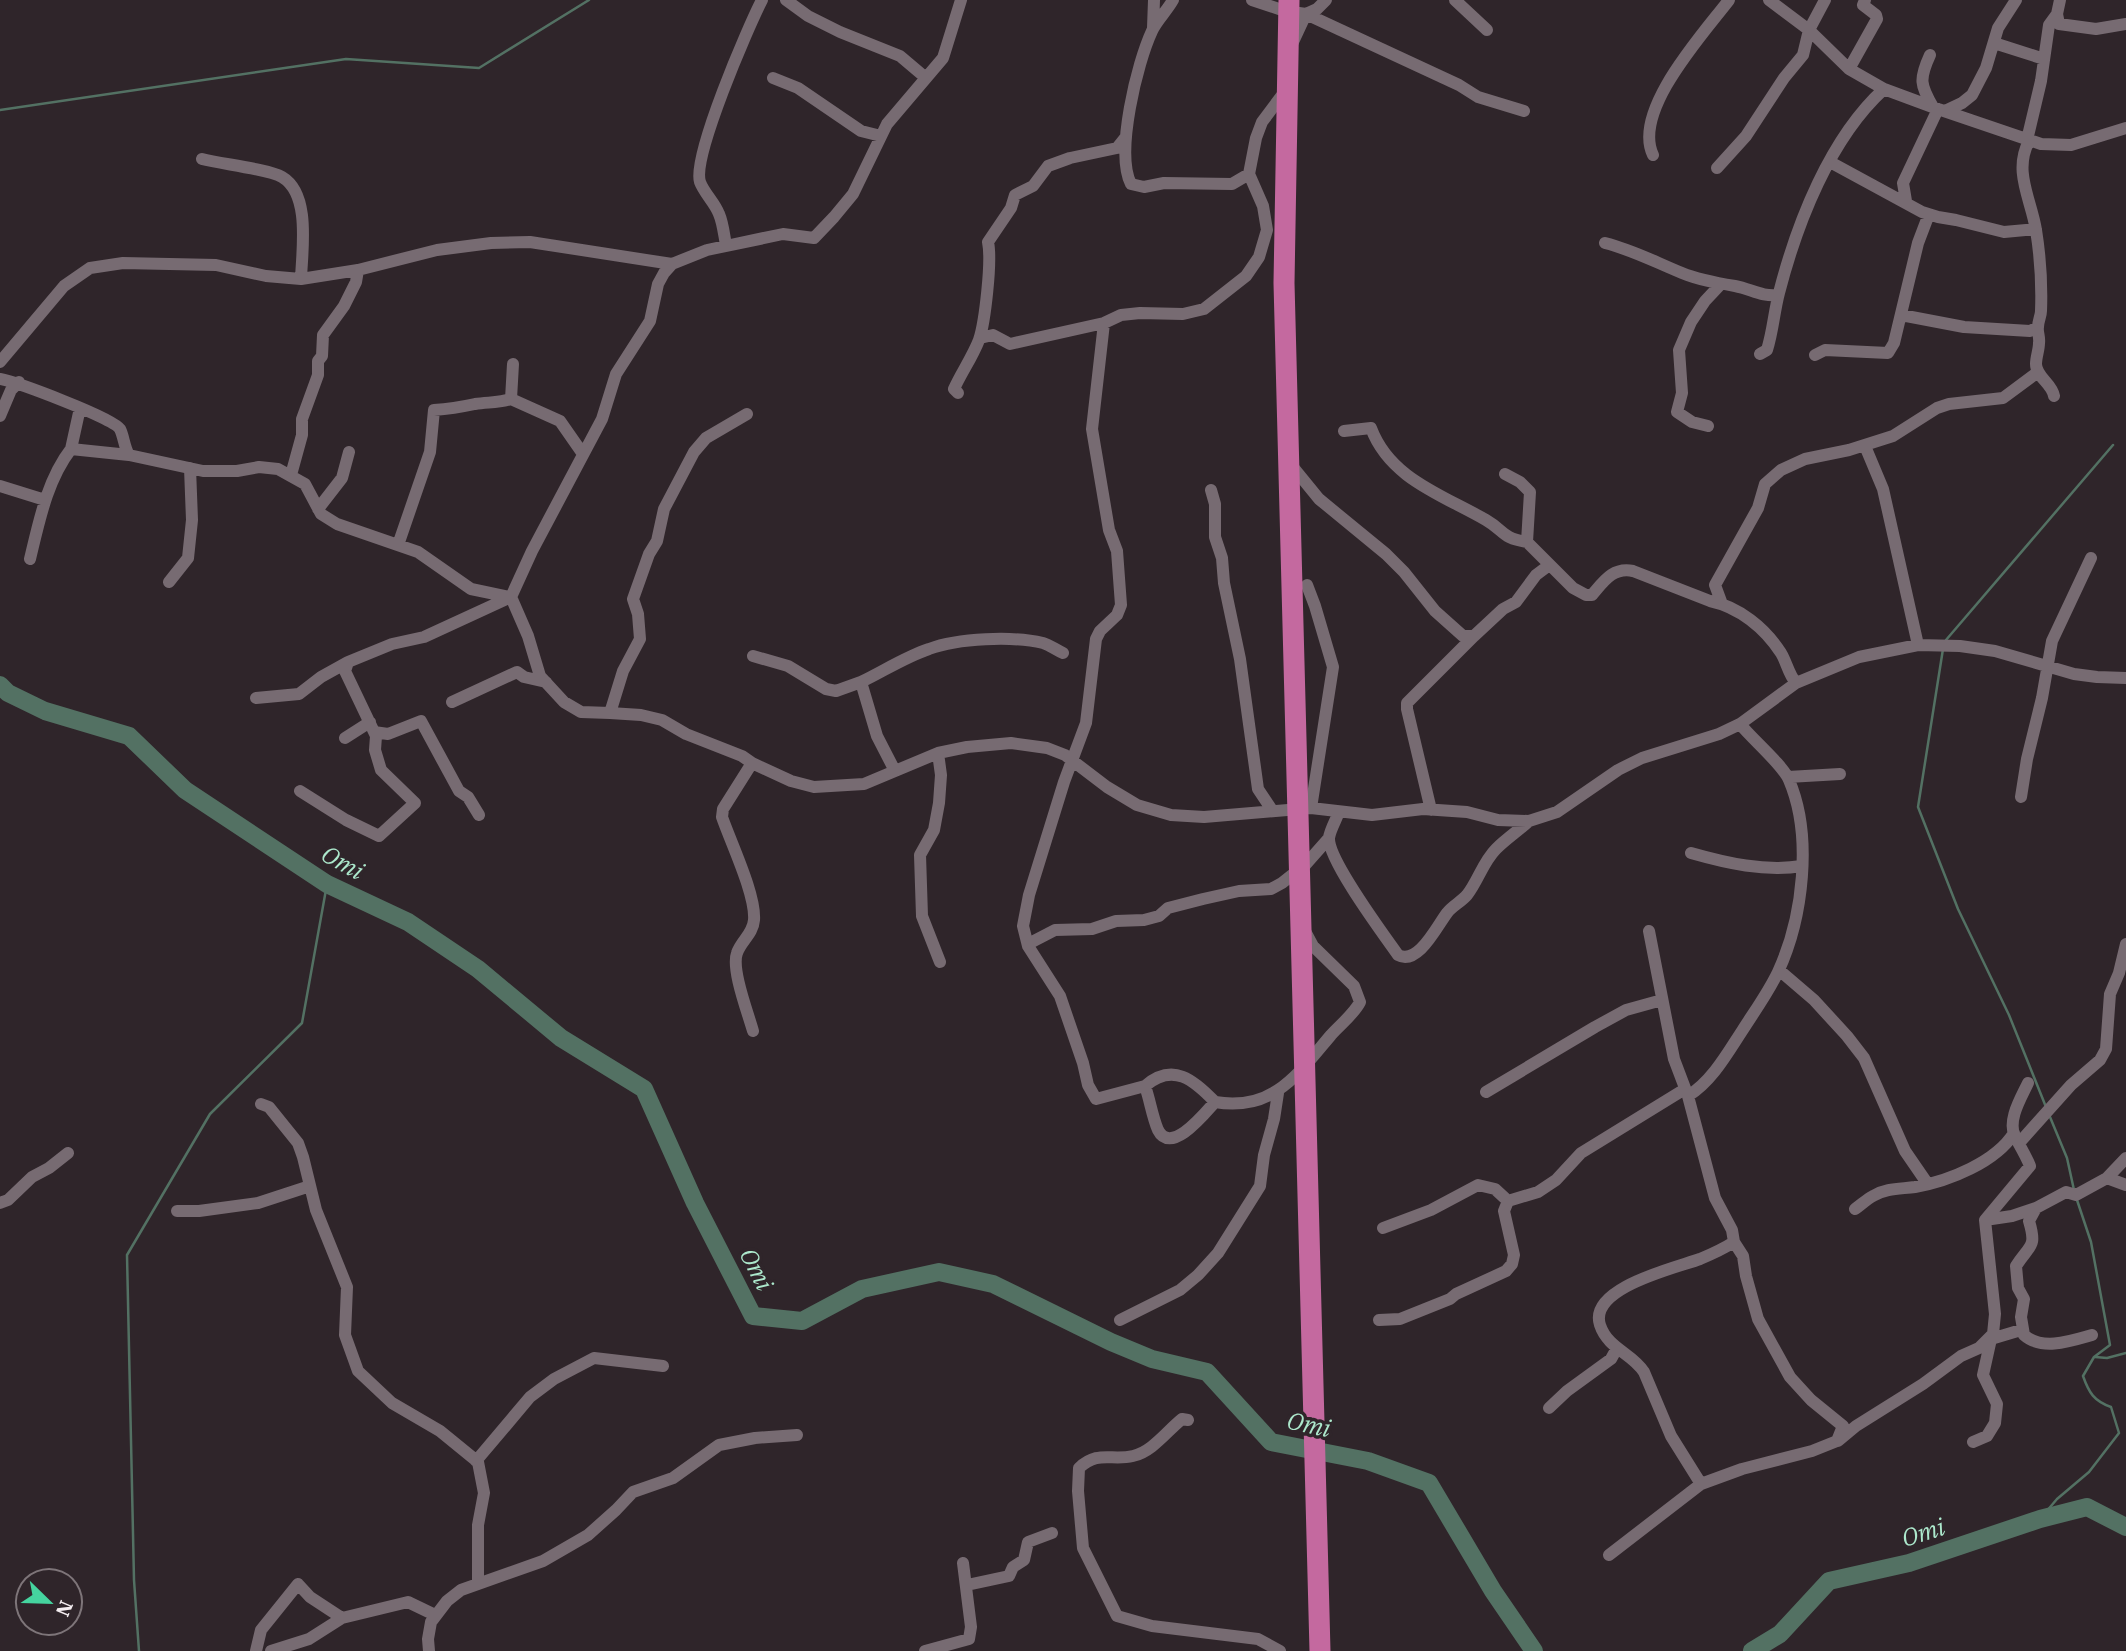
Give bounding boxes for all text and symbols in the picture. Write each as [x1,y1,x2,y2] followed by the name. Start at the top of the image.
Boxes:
[316,837,371,887] water label: Omi
[733,1242,782,1296] water label: Omi
[1284,1404,1334,1444] water label: Omi
[1897,1510,1949,1554] water label: Omi
[14,1567,84,1637] north arrow
[51,1597,79,1620] text: N

